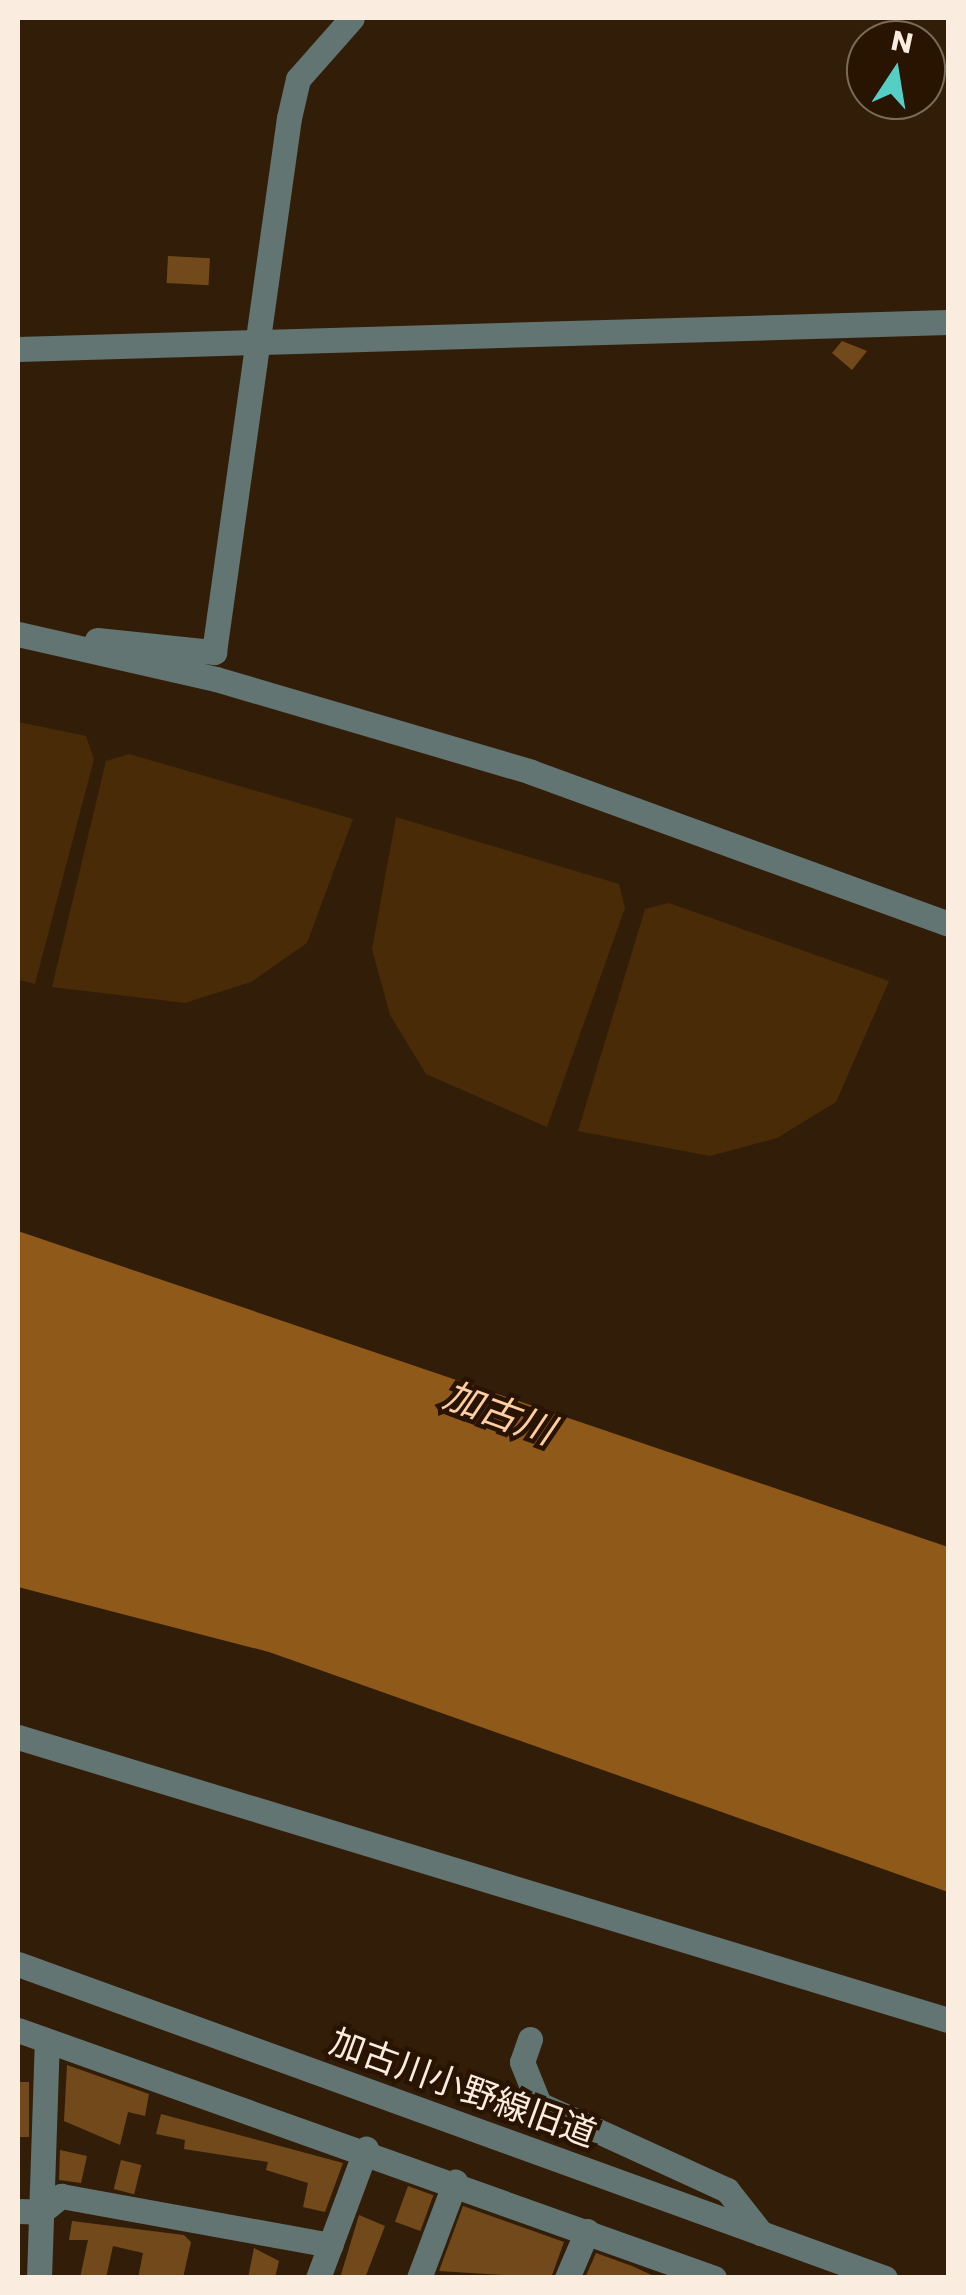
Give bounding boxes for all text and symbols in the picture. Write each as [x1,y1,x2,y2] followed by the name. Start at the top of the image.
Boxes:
[846,20,946,120] north arrow
[888,21,916,63] text: N
[438,1372,560,1454] water label: 加古川
[324,2020,602,2156] street label: 加古川小野線旧道

